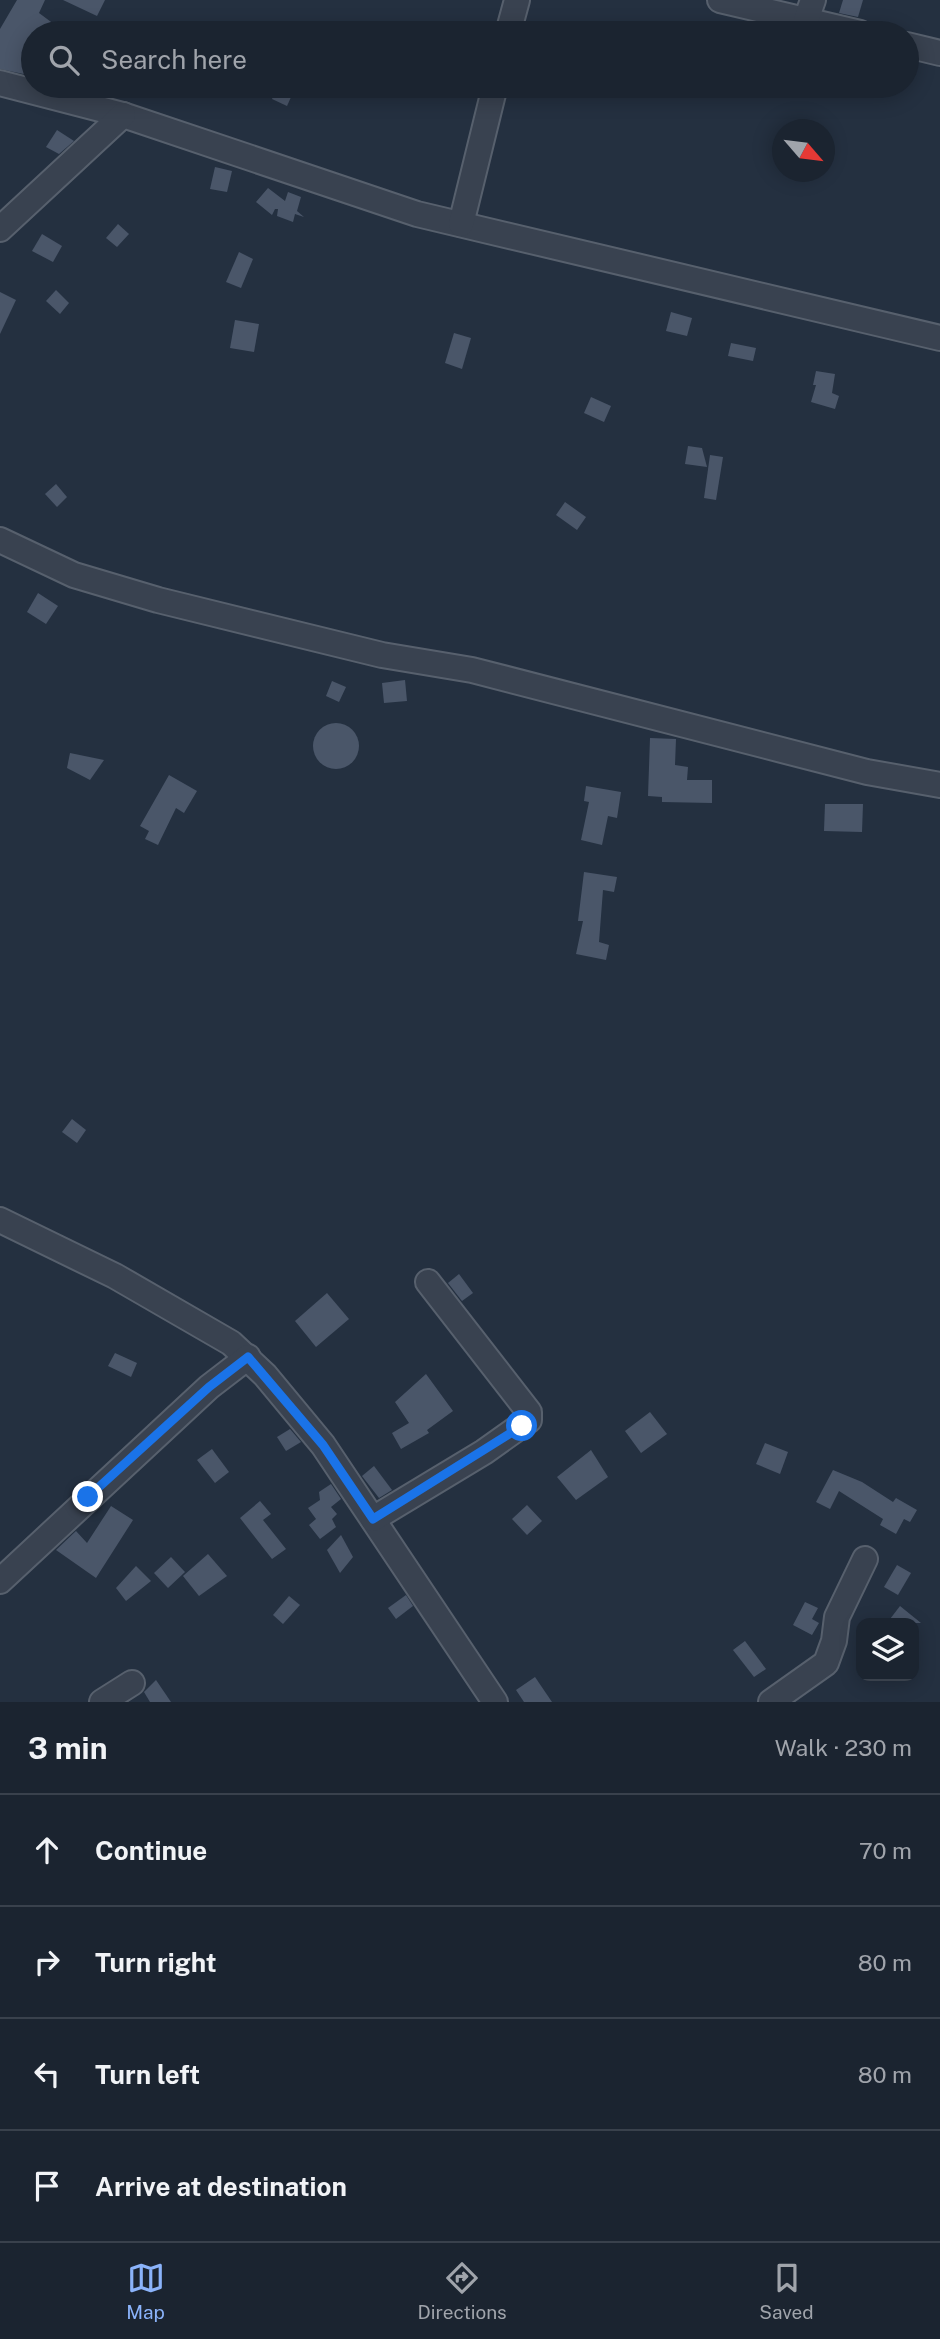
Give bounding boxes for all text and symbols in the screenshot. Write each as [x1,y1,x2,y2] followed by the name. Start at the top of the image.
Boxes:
[21,21,919,98] search box
[45,41,83,79] icon: search
[101,44,247,75] text: Search here
[772,119,835,182] north arrow
[506,1410,537,1441] route start
[72,1481,103,1512] route end
[856,1618,919,1681] map controls
[856,1618,919,1681] button: layers
[28,1730,107,1766] text: 3 min
[775,1734,912,1761] text: Walk · 230 m
[28,1831,66,1869] icon: ahead
[95,1835,207,1866] text: Continue
[859,1837,912,1864] text: 70 m
[28,1943,66,1981] icon: right
[95,1947,217,1978] text: Turn right
[858,1949,912,1976] text: 80 m
[28,2055,66,2093] icon: left
[95,2059,200,2090] text: Turn left
[858,2061,912,2088] text: 80 m
[28,2167,66,2205] icon: arrive
[95,2171,347,2202] text: Arrive at destination
[126,2259,165,2323] tab: Map
[417,2259,507,2323] tab: Directions
[759,2259,814,2323] tab: Saved

